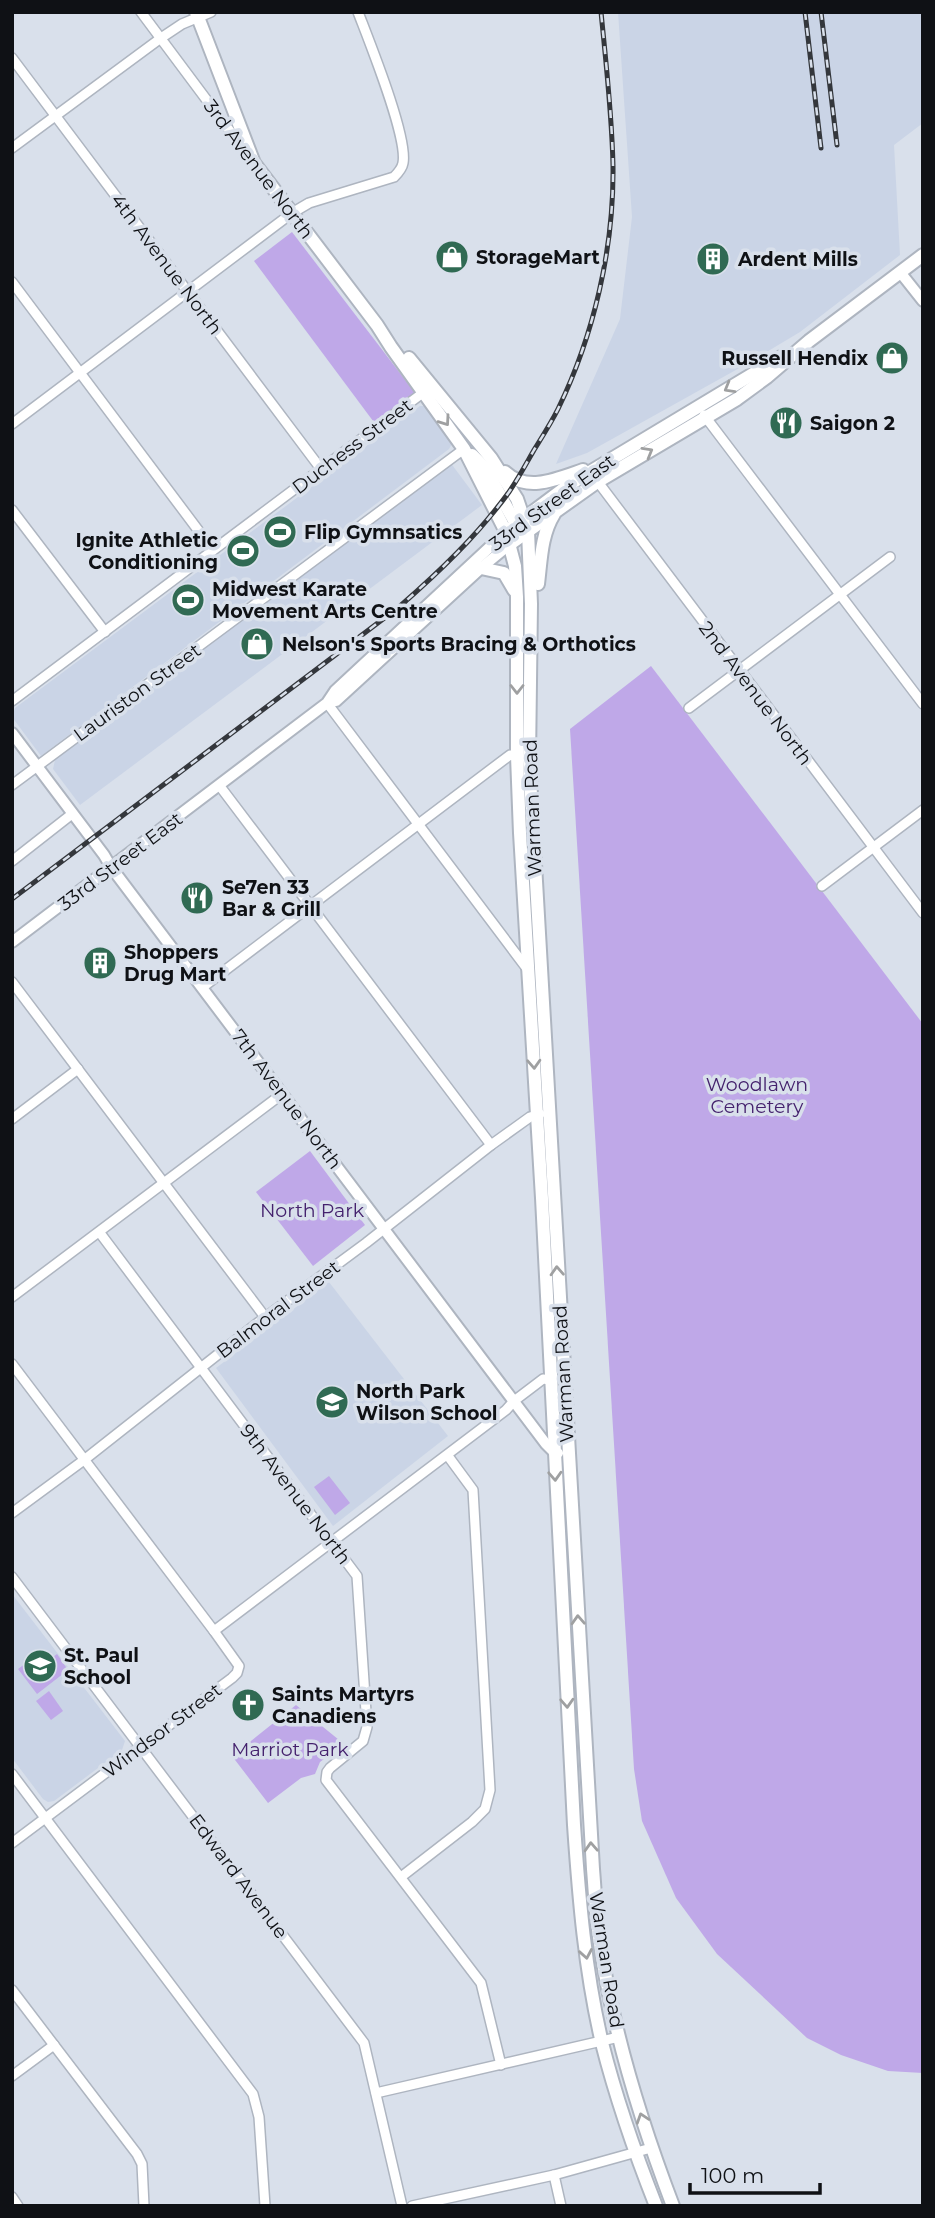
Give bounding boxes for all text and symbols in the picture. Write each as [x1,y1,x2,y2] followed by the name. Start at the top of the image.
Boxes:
[199,95,318,243] street label: 3rd Avenue North
[106,189,227,339] street label: 4th Avenue North
[433,238,471,276] shop icon: StorageMart
[694,240,732,278] building icon: Ardent Mills
[476,246,600,269] place label: StorageMart
[737,248,858,271] place label: Ardent Mills
[873,339,911,377] shop icon: Russell Hendix
[721,347,869,370] place label: Russell Hendix
[723,380,736,393] one-way arrow
[288,394,417,499] street label: Duchess Street
[767,404,805,442] restaurant icon: Saigon 2
[810,412,895,435] place label: Saigon 2
[437,413,449,426] one-way arrow
[640,448,653,461] one-way arrow
[485,449,620,556] street label: 33rd Street East
[261,513,299,551] sports icon: Flip Gymnsatics
[304,521,462,544] place label: Flip Gymnsatics
[76,529,218,574] place label: Ignite Athletic Conditioning
[224,532,262,570] sports icon: Ignite Athletic Conditioning
[212,578,438,623] place label: Midwest Karate Movement Arts Centre
[169,581,207,619] sports icon: Midwest Karate Movement Arts Centre
[694,617,817,770] street label: 2nd Avenue North
[238,625,276,663] shop icon: Nelson's Sports Bracing & Orthotics
[282,633,636,656] place label: Nelson's Sports Bracing & Orthotics
[69,638,206,746] street label: Lauriston Street
[509,685,525,695] one-way arrow
[519,739,546,877] street label: Warman Road
[54,807,187,916] street label: 33rd Street East
[222,876,321,921] place label: Se7en 33 Bar & Grill
[178,879,216,917] restaurant icon: Se7en 33 Bar & Grill
[124,941,226,986] place label: Shoppers Drug Mart
[81,944,119,982] building icon: Shoppers Drug Mart
[227,1025,347,1174] street label: 7th Avenue North
[526,1058,541,1069] one-way arrow
[706,1073,808,1118] park label: Woodlawn Cemetery
[260,1199,365,1222] park label: North Park
[212,1255,345,1363] street label: Balmoral Street
[550,1265,565,1276] one-way arrow
[548,1305,579,1443] street label: Warman Road
[356,1380,498,1425] place label: North Park Wilson School
[313,1383,351,1421] school or university icon: North Park Wilson School
[235,1420,356,1569] street label: 9th Avenue North
[547,1471,562,1482] one-way arrow
[570,1614,585,1625] one-way arrow
[64,1644,139,1689] place label: St. Paul School
[21,1647,59,1685] school or university icon: St. Paul School
[98,1678,226,1783] street label: Windsor Street
[272,1683,414,1728] place label: Saints Martyrs Canadiens
[229,1686,267,1724] church icon: Saints Martyrs Canadiens
[560,1698,575,1709] one-way arrow
[231,1738,349,1761] park label: Marriot Park
[184,1810,293,1943] street label: Edward Avenue
[584,1842,599,1853] one-way arrow
[584,1890,629,2030] street label: Warman Road
[578,1948,593,1960] one-way arrow
[635,2113,650,2125] one-way arrow
[690,2152,820,2196] scale bar
[701,2163,764,2188] text: 100 m

